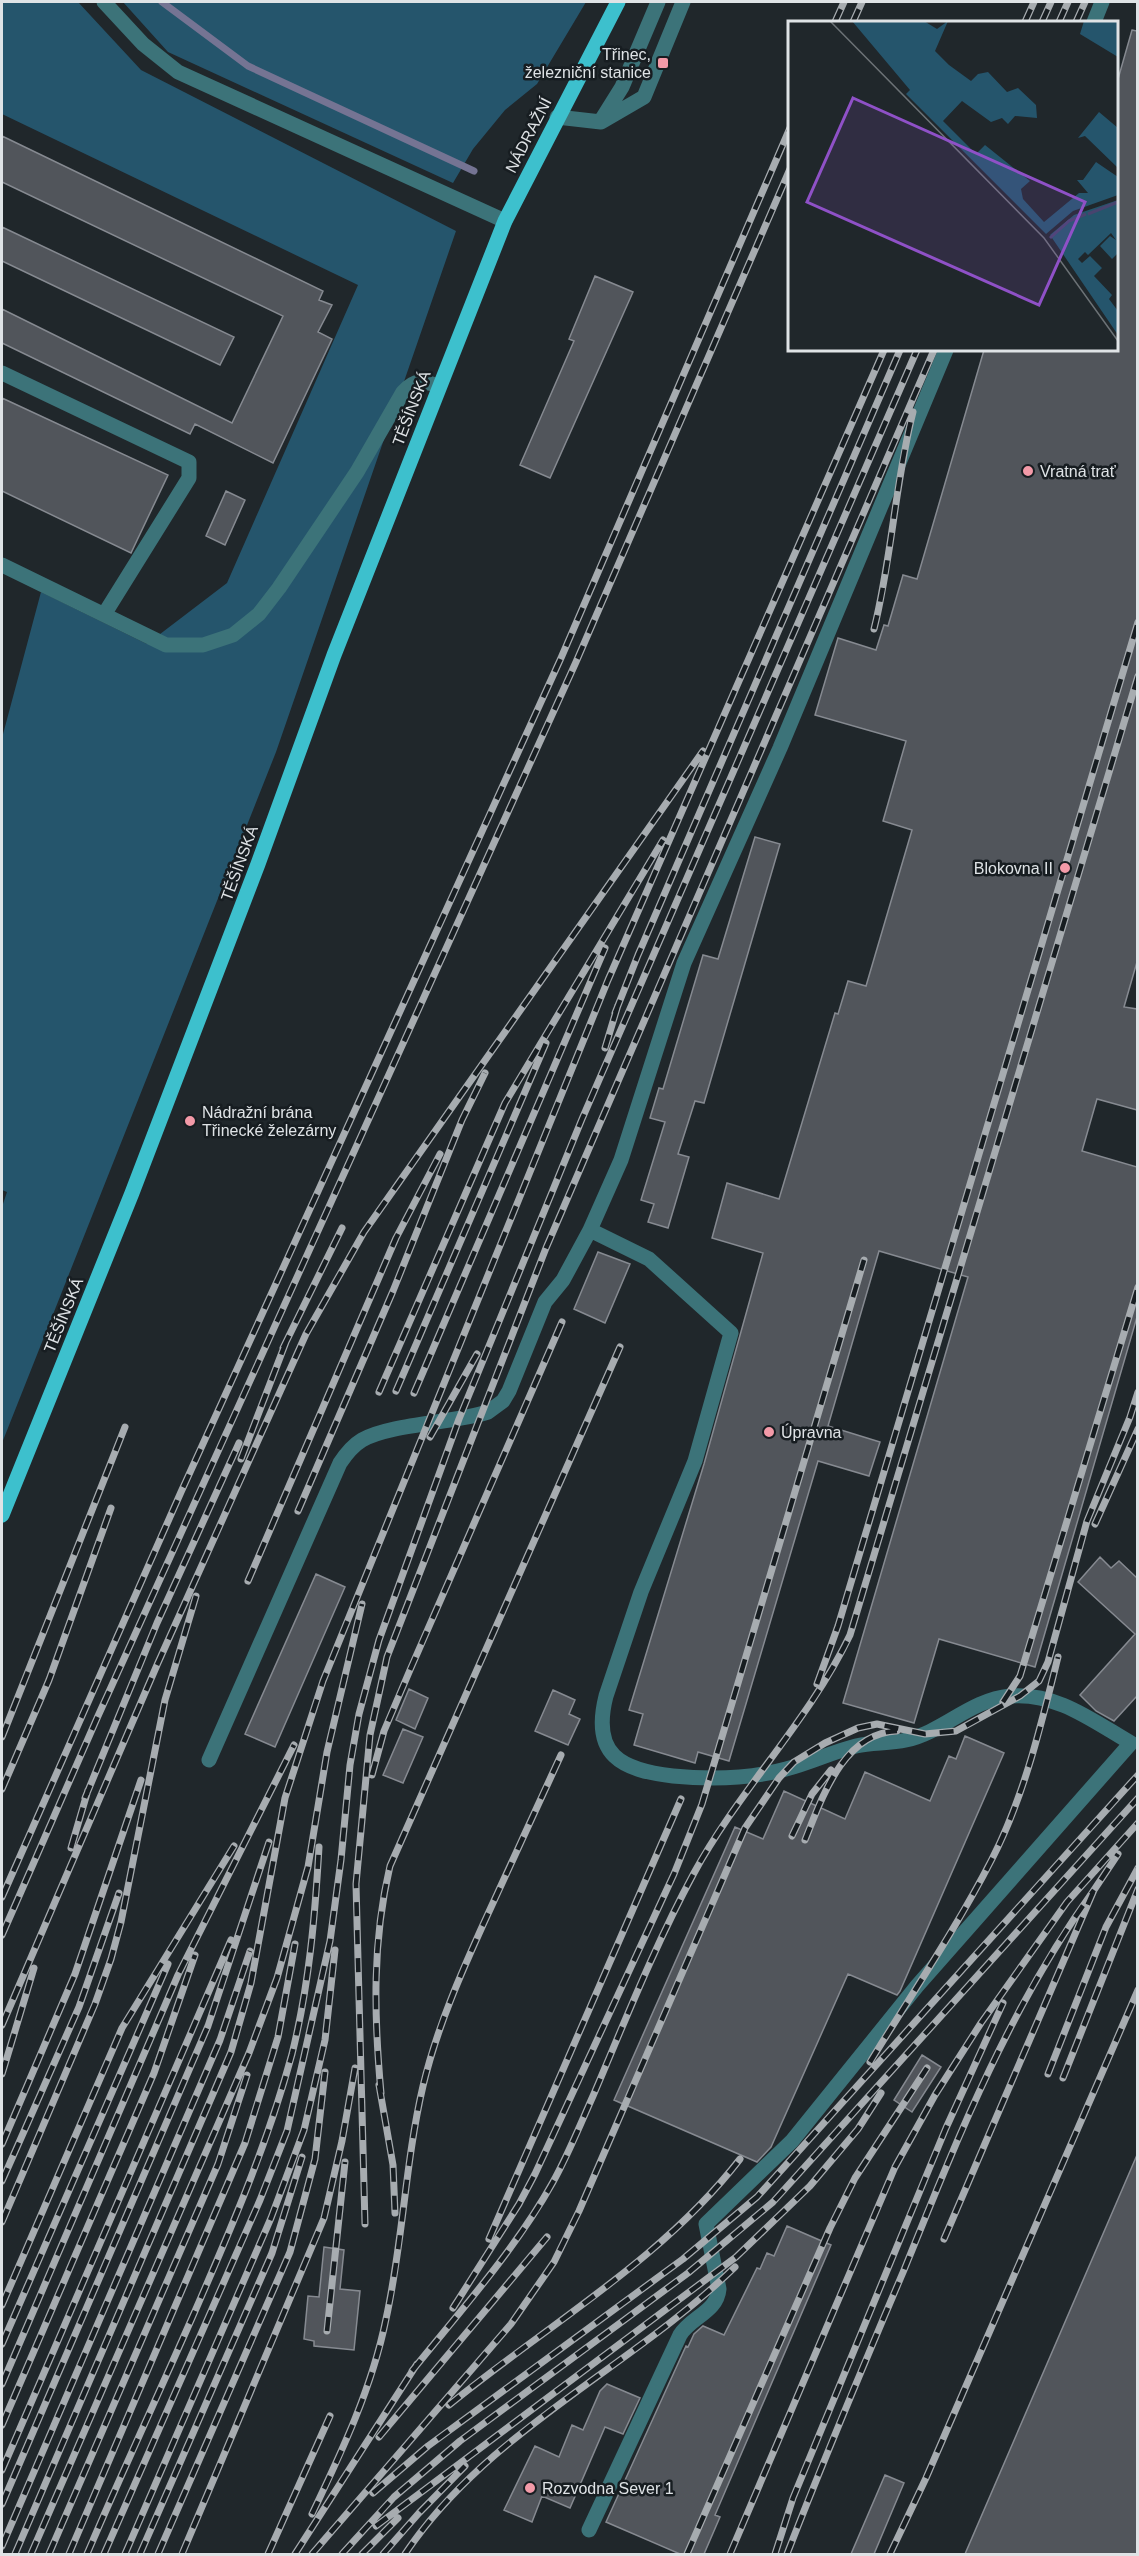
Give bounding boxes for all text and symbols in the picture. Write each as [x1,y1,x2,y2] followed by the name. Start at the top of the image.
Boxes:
[788,21,1118,351] inset map
[525,46,651,81] place label: Třinec, železniční stanice
[656,56,670,70] marker: Třinec, železniční stanice
[501,94,555,176] street label: NÁDRAŽNÍ
[388,368,434,448] street label: TĚŠÍNSKÁ
[1040,463,1117,480] place label: Vratná trať
[1021,464,1035,478] marker: Vratná trať
[217,822,261,903] street label: TĚŠÍNSKÁ
[974,860,1053,877] place label: Blokovna II
[1058,861,1072,875] marker: Blokovna II
[202,1104,336,1139] place label: Nádražní brána Třinecké železárny
[183,1114,197,1128] marker: Nádražní brána Třinecké železárny
[40,1275,86,1355] street label: TĚŠÍNSKÁ
[781,1423,842,1441] place label: Úpravna
[762,1425,776,1439] marker: Úpravna
[542,2480,674,2497] place label: Rozvodna Sever 1
[523,2481,537,2495] marker: Rozvodna Sever 1

